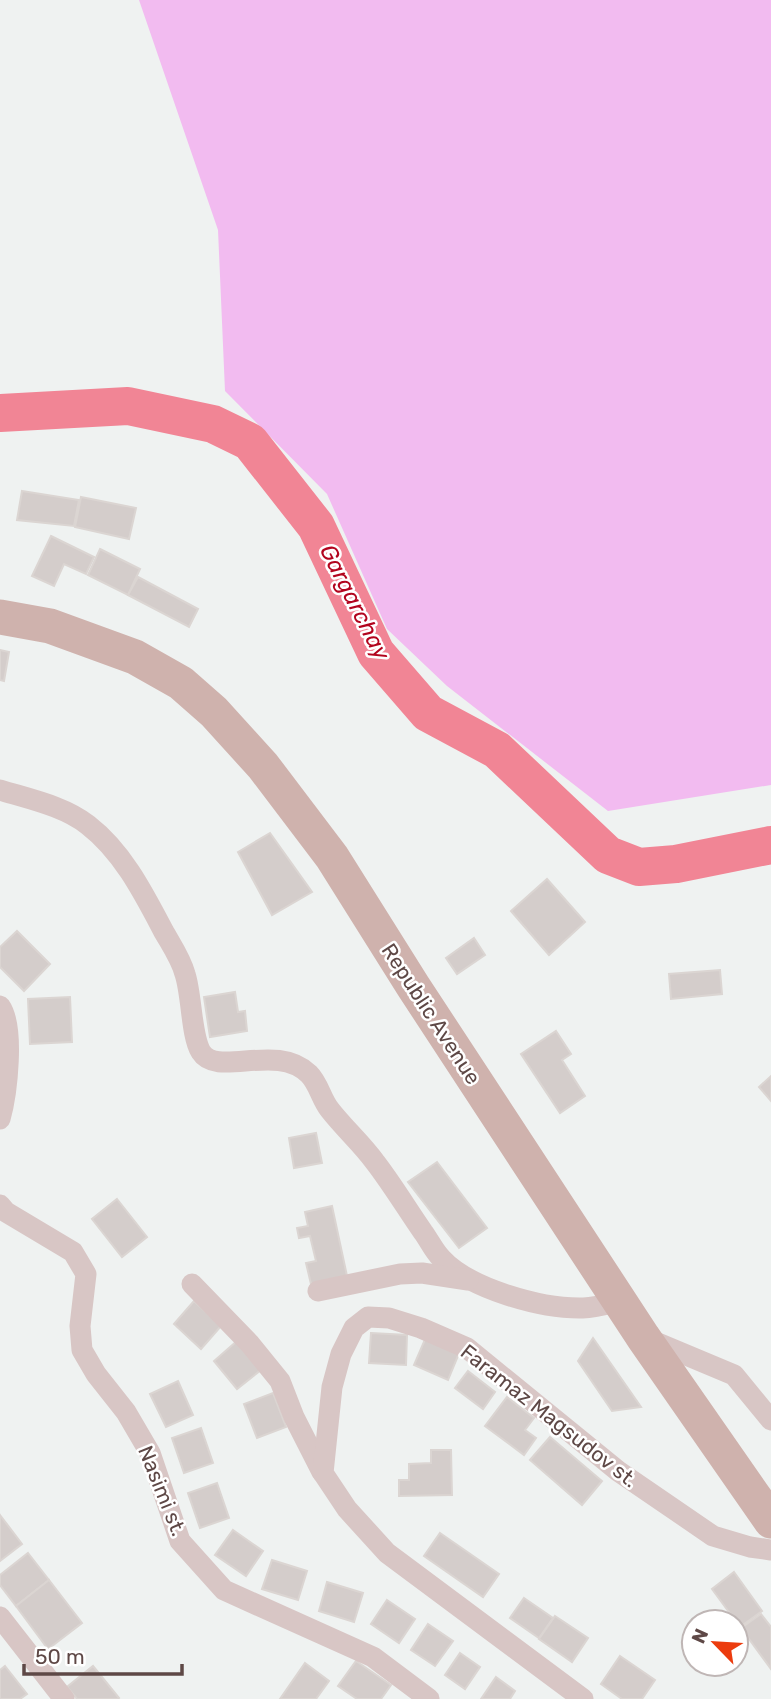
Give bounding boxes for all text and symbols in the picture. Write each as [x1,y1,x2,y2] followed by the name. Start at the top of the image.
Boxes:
[314,539,397,666] water label: Gargarchay
[377,939,486,1089] street label: Republic Avenue
[456,1339,643,1492] street label: Faramaz Magsudov st.
[133,1442,192,1540] street label: Nasimi st.
[680,1608,750,1678] north arrow
[687,1625,713,1647] text: N
[24,1632,182,1676] scale bar
[35,1644,85,1669] text: 50 m

